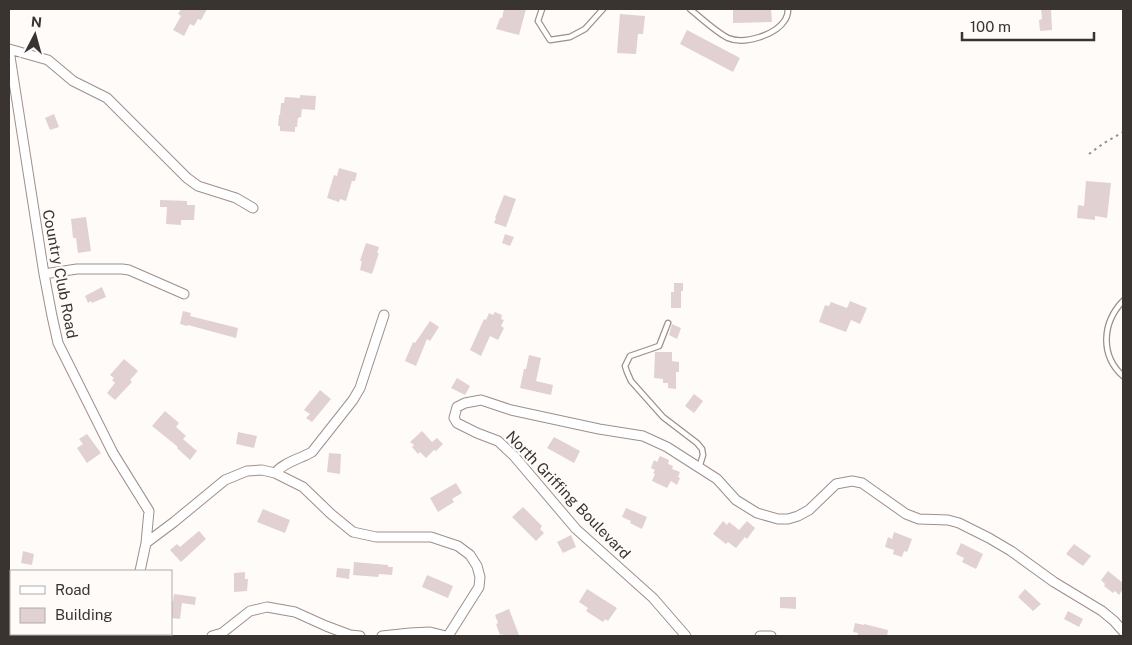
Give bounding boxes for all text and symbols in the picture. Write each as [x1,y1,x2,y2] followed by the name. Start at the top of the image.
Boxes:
[10,10,60,60] north arrow
[962,10,1094,42] scale bar
[30,14,43,31] text: N
[970,18,1011,35] text: 100 m
[40,208,81,340] street label: Country Club Road
[503,427,634,562] street label: North Griffing Boulevard
[10,570,172,635] legend
[55,581,91,598] text: Road
[55,606,113,623] text: Building

